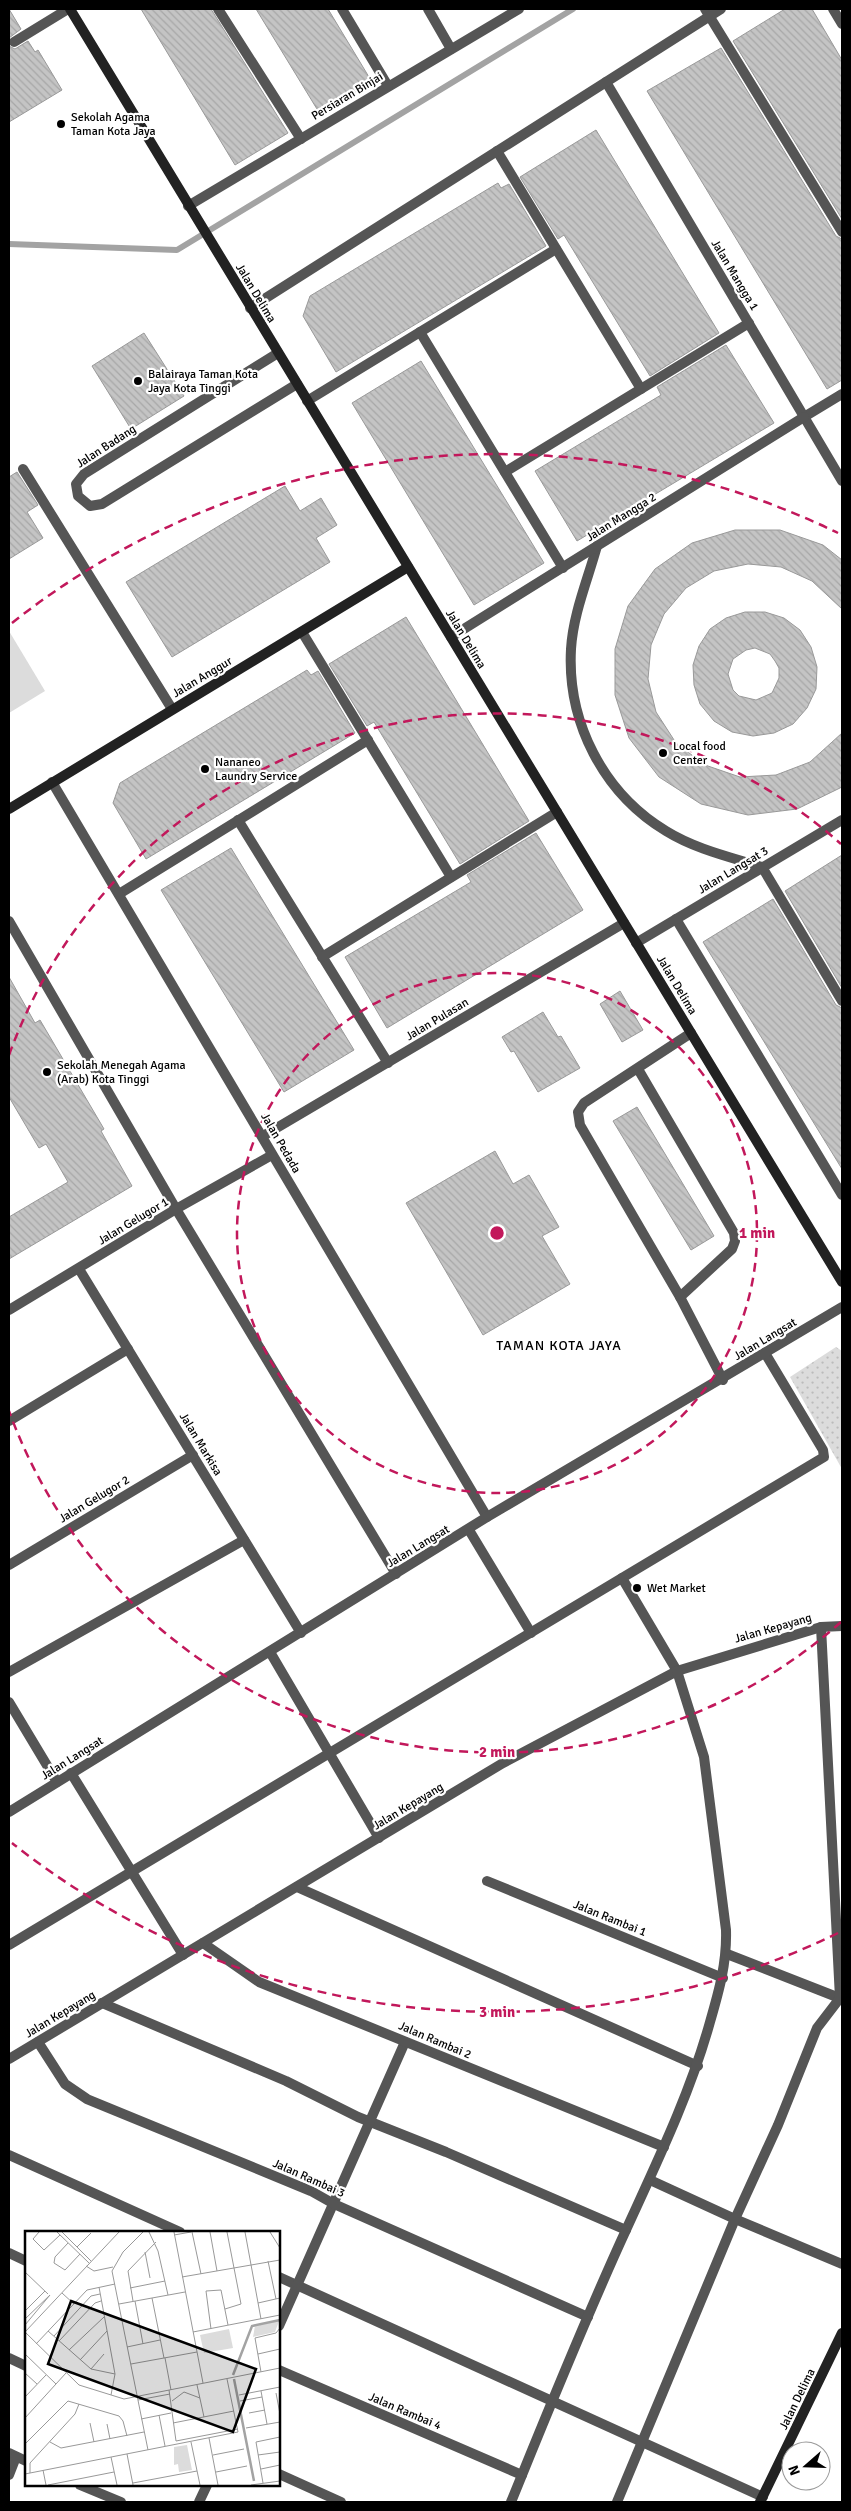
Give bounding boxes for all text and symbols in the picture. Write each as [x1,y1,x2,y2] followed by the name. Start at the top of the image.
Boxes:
[309,69,386,124] street label: Persiaran Binjai
[71,110,156,139] place label: Sekolah Agama Taman Kota Jaya
[55,118,67,130] marker: Sekolah Agama Taman Kota Jaya
[707,237,762,313] street label: Jalan Mangga 1
[232,261,279,325] street label: Jalan Delima
[148,367,258,396] place label: Balairaya Taman Kota Jaya Kota Tinggi
[132,375,144,387] marker: Balairaya Taman Kota Jaya Kota Tinggi
[73,421,139,471] street label: Jalan Badang
[583,490,659,545] street label: Jalan Mangga 2
[442,607,489,671] street label: Jalan Delima
[169,653,236,701] street label: Jalan Anggur
[673,739,726,768] place label: Local food Center
[657,747,669,759] marker: Local food Center
[215,755,297,784] place label: Nananeo Laundry Service
[199,763,211,775] marker: Nananeo Laundry Service
[695,843,771,897] street label: Jalan Langsat 3
[653,953,700,1017] street label: Jalan Delima
[403,995,471,1044] street label: Jalan Pulasan
[57,1058,186,1087] place label: Sekolah Menegah Agama (Arab) Kota Tinggi
[41,1066,53,1078] marker: Sekolah Menegah Agama (Arab) Kota Tinggi
[257,1110,304,1176] street label: Jalan Pedada
[95,1194,171,1248] street label: Jalan Gelugor 1
[488,1224,506,1242] centre of rings
[739,1224,775,1242] text: 1 min
[731,1315,799,1364] street label: Jalan Langsat
[496,1337,622,1354] district label: TAMAN KOTA JAYA
[176,1410,225,1478] street label: Jalan Markisa
[56,1472,132,1526] street label: Jalan Gelugor 2
[384,1522,452,1571] street label: Jalan Langsat
[647,1581,706,1596] place label: Wet Market
[631,1582,643,1594] marker: Wet Market
[733,1610,813,1647] street label: Jalan Kepayang
[38,1733,106,1783] street label: Jalan Langsat
[479,1743,515,1761] text: 2 min
[370,1779,446,1833] street label: Jalan Kepayang
[571,1897,649,1940] street label: Jalan Rambai 1
[22,1987,98,2041] street label: Jalan Kepayang
[479,2003,515,2021] text: 3 min
[396,2018,473,2063] street label: Jalan Rambai 2
[270,2156,347,2201] street label: Jalan Rambai 3
[25,2231,280,2486] inset map
[776,2366,819,2432] street label: Jalan Delima
[366,2389,444,2434] street label: Jalan Rambai 4
[781,2441,831,2491] north arrow
[785,2463,804,2478] text: N

